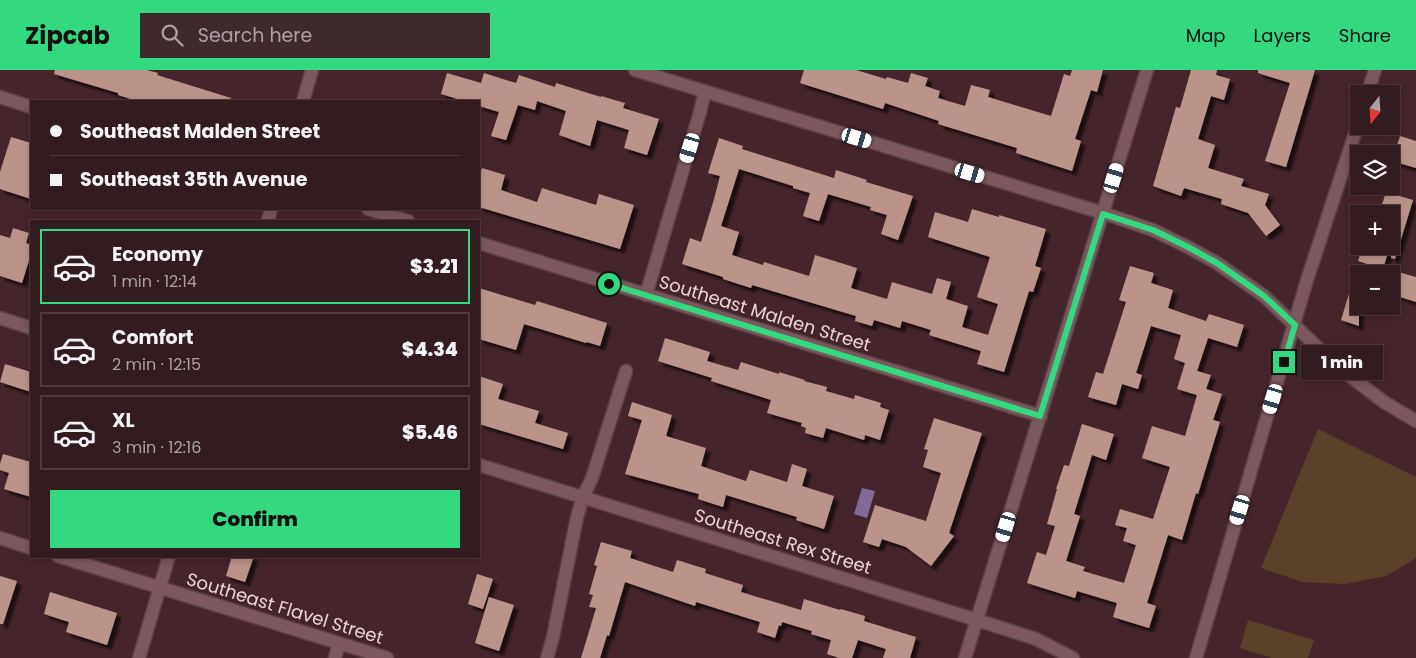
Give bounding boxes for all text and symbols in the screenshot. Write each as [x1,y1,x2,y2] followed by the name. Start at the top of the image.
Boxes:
[140,13,490,58] search box
[25,19,110,52] text: Zipcab
[158,21,186,49] icon: search
[198,22,312,49] text: Search here
[1186,23,1226,48] text: Map
[1254,23,1311,48] text: Layers
[1339,23,1391,48] text: Share
[1350,85,1400,135] north arrow
[1350,85,1400,315] map controls
[80,118,320,145] text: Southeast Malden Street
[840,126,873,150] car
[678,131,701,165] car
[1350,145,1400,195] button: layers
[953,161,986,185] car
[1102,161,1125,195] car
[80,166,307,193] text: Southeast 35th Avenue
[1350,205,1400,255] button: +
[112,241,203,268] text: Economy
[52,244,97,289] icon: car
[410,253,458,280] text: $3.21
[1350,265,1400,315] button: −
[656,269,874,357] street label: Southeast Malden Street
[112,270,197,293] text: 1 min · 12:14
[598,273,620,295] route start
[112,324,194,351] text: Comfort
[52,327,97,372] icon: car
[402,336,458,363] text: $4.34
[1302,344,1384,380] callout: 1 min
[1273,351,1295,373] route end
[1321,351,1363,374] text: 1 min
[112,353,201,376] text: 2 min · 12:15
[1261,382,1284,416] car
[112,407,135,434] text: XL
[52,410,97,455] icon: car
[402,419,458,446] text: $5.46
[112,436,201,459] text: 3 min · 12:16
[50,490,460,548] button: Confirm
[1228,493,1251,527] car
[691,502,875,580] street label: Southeast Rex Street
[994,510,1017,544] car
[184,566,386,650] street label: Southeast Flavel Street

